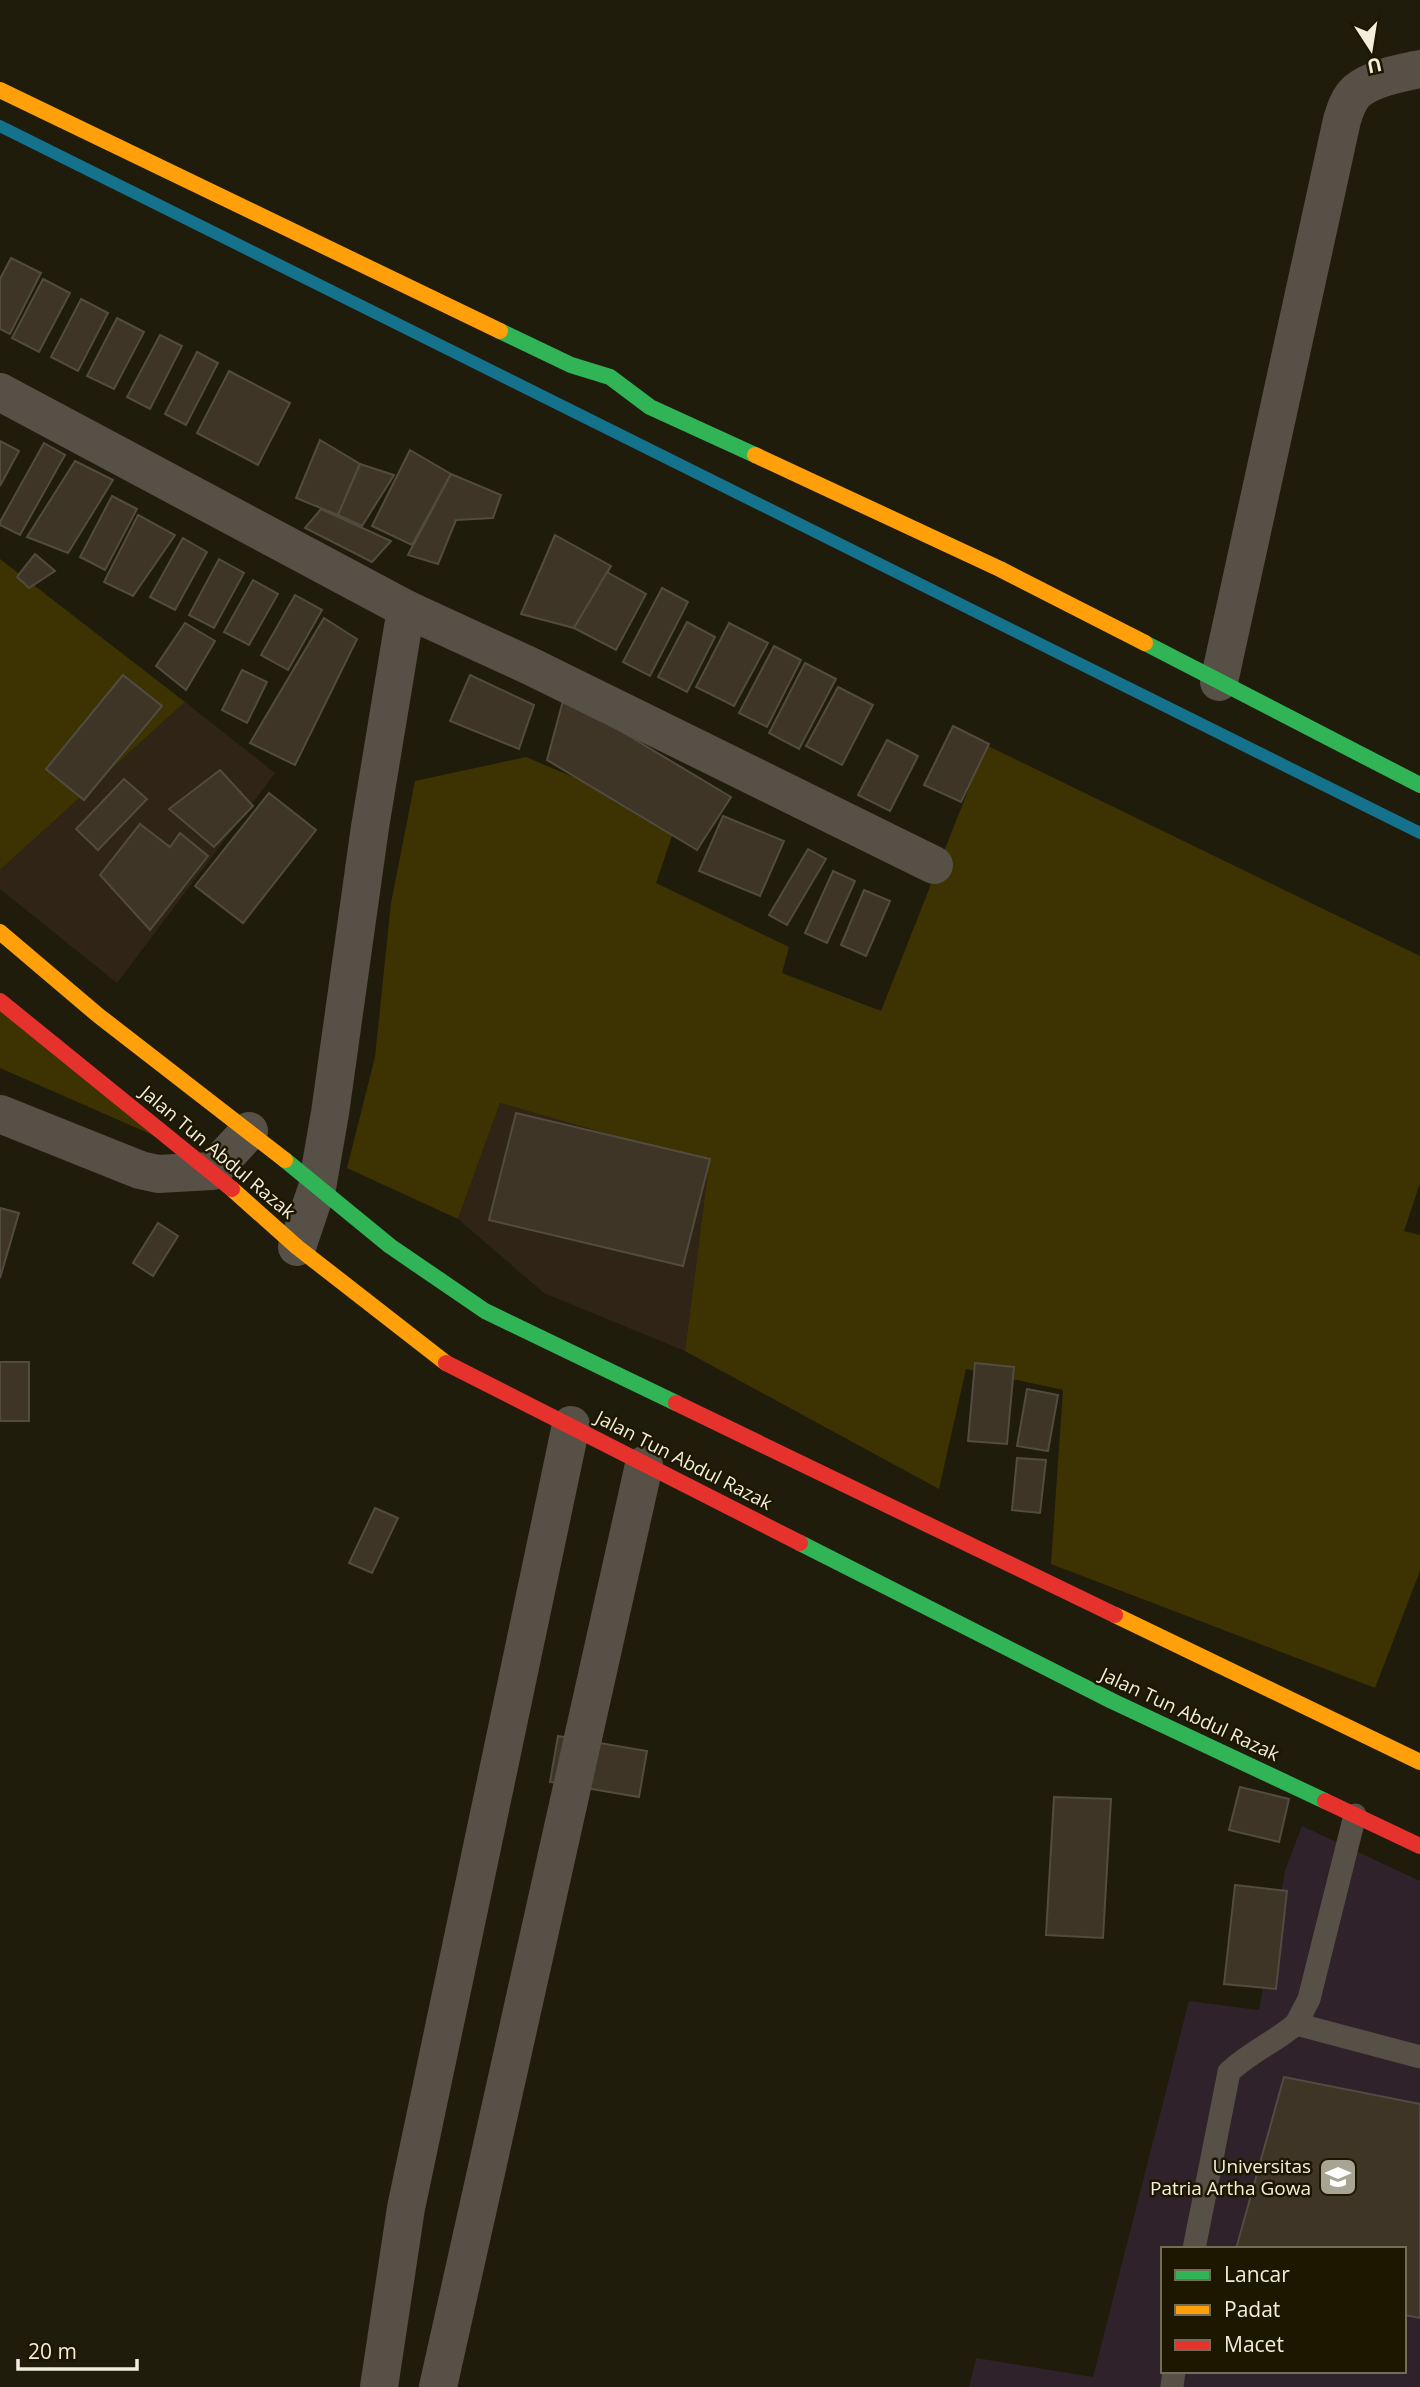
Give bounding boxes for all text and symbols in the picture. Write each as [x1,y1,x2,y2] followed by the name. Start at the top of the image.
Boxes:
[1336,14,1406,84] north arrow
[1365,51,1384,80] text: U
[134,1078,301,1225] street label: Jalan Tun Abdul Razak
[590,1403,777,1516] street label: Jalan Tun Abdul Razak
[1094,1660,1284,1767] street label: Jalan Tun Abdul Razak
[1150,2153,1311,2201] place label: Universitas Patria Artha Gowa
[1317,2156,1359,2198] school or university icon: Universitas Patria Artha Gowa
[1161,2247,1406,2373] legend
[1224,2260,1290,2288] text: Lancar
[1224,2295,1280,2323] text: Padat
[18,2328,136,2372] scale bar
[1224,2330,1284,2358] text: Macet
[28,2337,77,2365] text: 20 m

